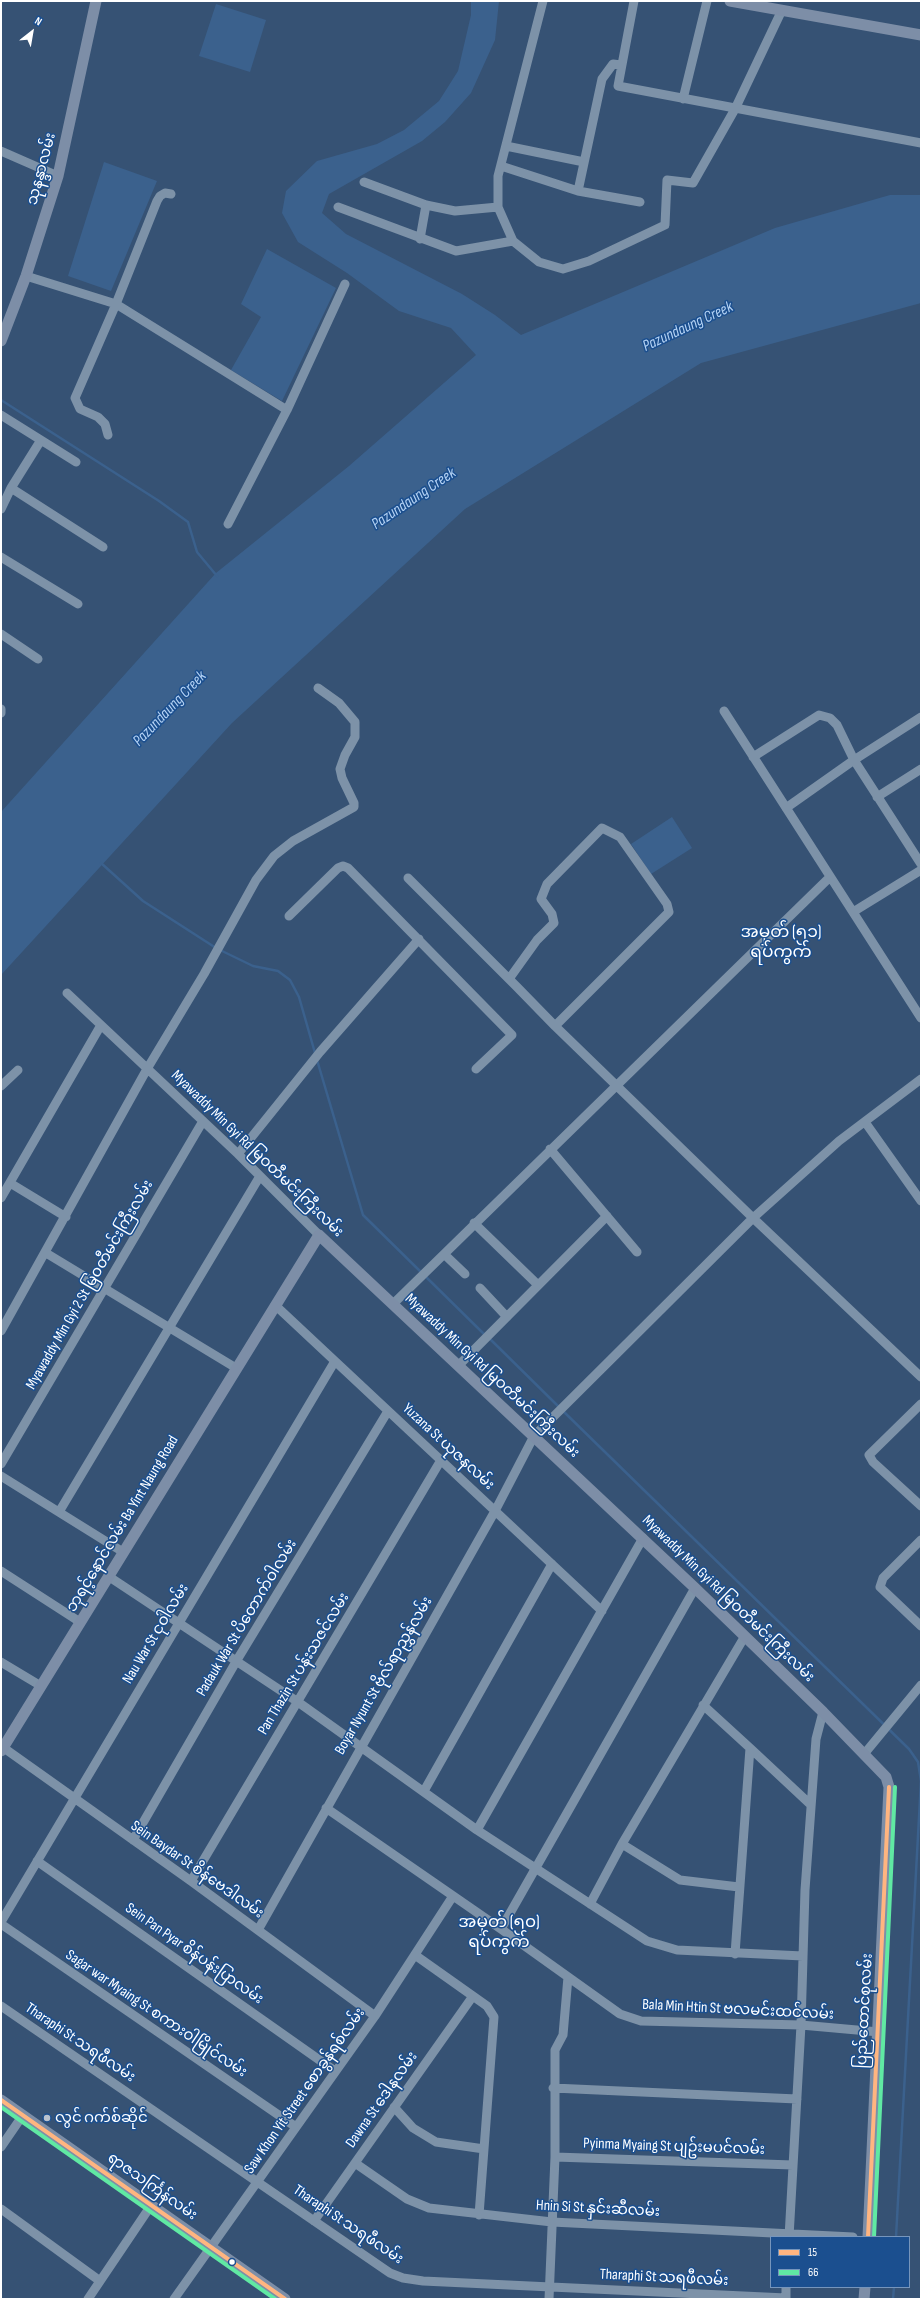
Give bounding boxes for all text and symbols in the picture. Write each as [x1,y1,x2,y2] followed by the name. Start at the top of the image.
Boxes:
[12,12,52,52] north arrow
[33,14,44,28] text: N
[24,131,60,207] street label: သုနန္ဒာလမ်း
[640,298,736,356] water label: Pazundaung Creek
[368,464,460,534] water label: Pazundaung Creek
[129,667,211,751] water label: Pazundaung Creek
[741,923,821,963] district label: အမှတ် (၅၁) ရပ်ကွက်
[167,1067,347,1241] street label: Myawaddy Min Gyi Rd မြဝတီမင်းကြီးလမ်း
[22,1177,158,1393] street label: Myawaddy Min Gyi 2 St မြဝတီမင်းကြီးလမ်း
[401,1290,583,1462] street label: Myawaddy Min Gyi Rd မြဝတီမင်းကြီးလမ်း
[398,1400,498,1494] street label: Yuzana St ယုဇနလမ်း
[63,1433,183,1615] street label: ဘုရင့်နောင်လမ်း Ba Yint Naung Road
[638,1512,818,1686] street label: Myawaddy Min Gyi Rd မြဝတီမင်းကြီးလမ်း
[193,1536,301,1700] street label: Padauk War St ပိတောက်ဝါလမ်း
[119,1581,193,1687] street label: Nau War St ငုဝါလမ်း
[255,1590,353,1738] street label: Pan Thazin St ပန်းသဇင်လမ်း
[331,1594,437,1758] street label: Boyar Nyunt St ဗိုလ်ရာညွှန်လမ်း
[127,1817,267,1923] street label: Sein Baydar St စိန်ဗေဒါလမ်း
[121,1899,267,2009] street label: Sein Pan Pyar စိန်ပန်းပြာလမ်း
[458,1913,540,1953] district label: အမှတ် (၅၀) ရပ်ကွက်
[62,1946,250,2082] street label: Sagar war Myaing St စကားဝါမြိုင်လမ်း
[853,1953,877,2069] street label: ပြည်ထောင်စုလမ်း
[642,1996,834,2024] street label: Bala Min Htin St ဗလမင်းထင်လမ်း
[22,2000,138,2086] street label: Tharaphi St သရဖီလမ်း
[241,2005,369,2177] street label: Saw Khon Yit Street စောခွန်ရစ်လမ်း
[342,2049,422,2151] street label: Dawna St ဒေါနလမ်း
[55,2109,148,2127] place label: လွင် ဂက်စ်ဆိုင်
[42,2113,52,2123] marker: လွင် ဂက်စ်ဆိုင်
[583,2135,765,2159] street label: Pyinma Myaing St ပျဥ်းမပင်လမ်း
[104,2149,200,2225] street label: ရာဇသင်္ကြန်လမ်း
[290,2182,406,2268] street label: Tharaphi St သရဖီလမ်း
[536,2197,660,2221] street label: Hnin Si St နှင်းဆီလမ်း
[770,2236,910,2288] legend
[808,2245,817,2260] text: 15
[227,2257,237,2267] unlabelled marker
[808,2265,819,2280] text: 66
[599,2266,729,2290] street label: Tharaphi St သရဖီလမ်း

